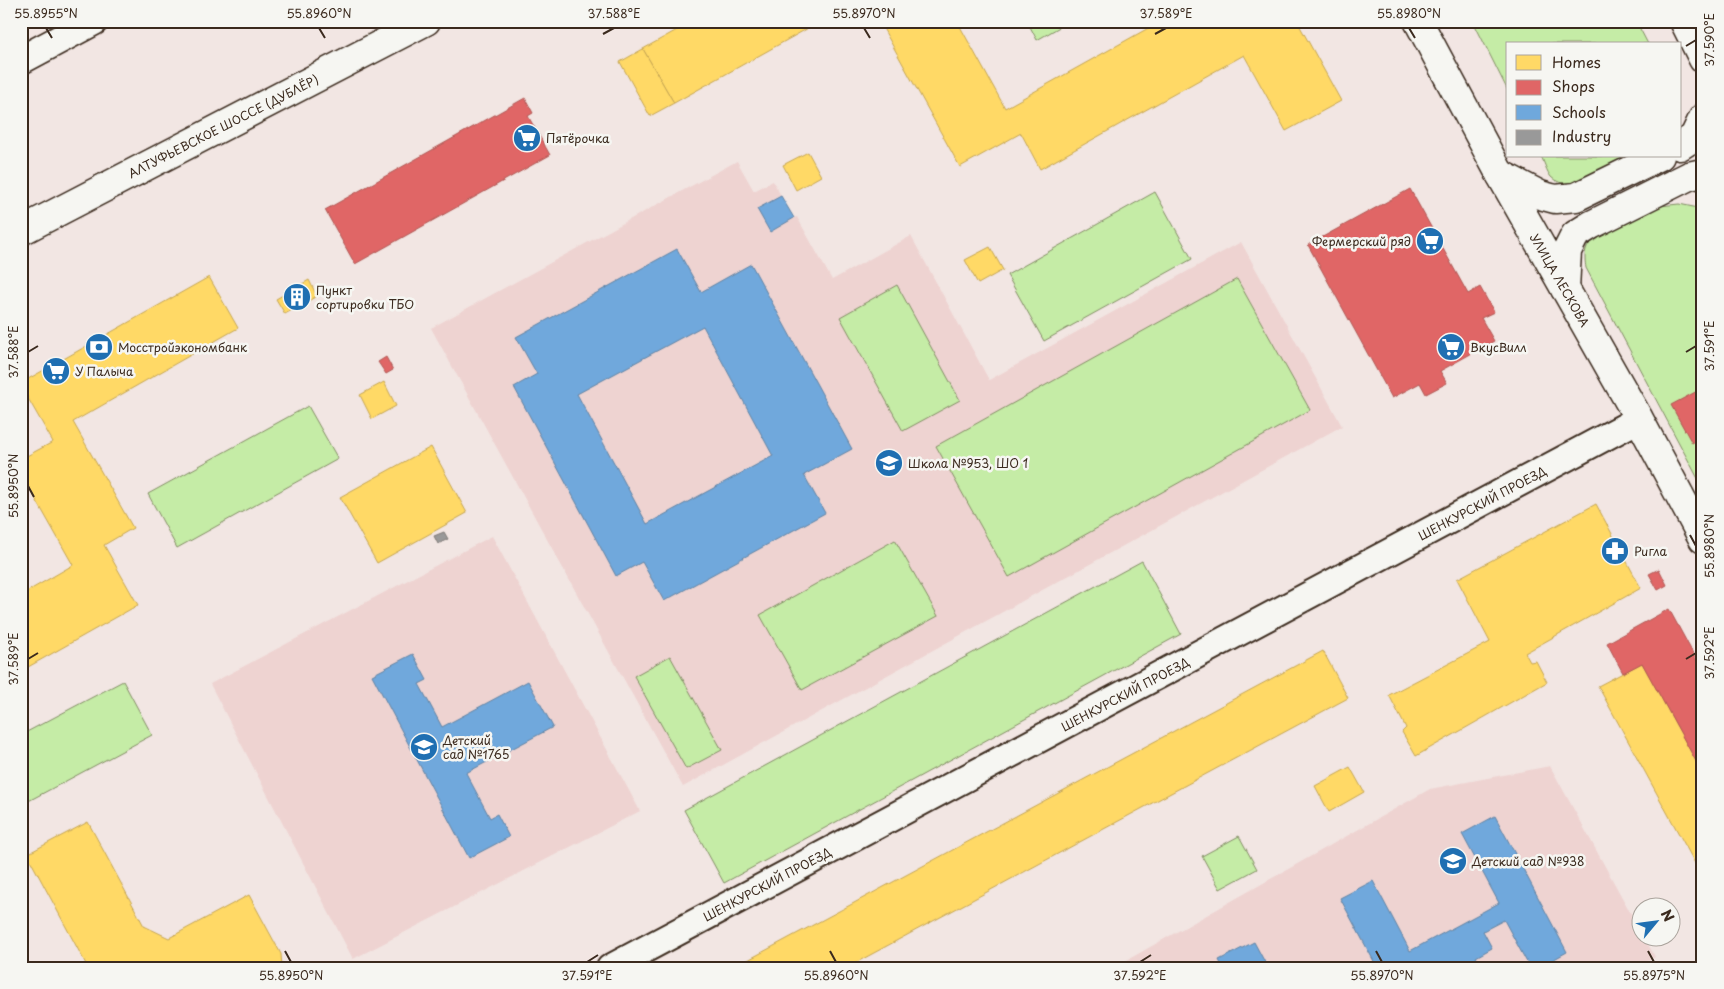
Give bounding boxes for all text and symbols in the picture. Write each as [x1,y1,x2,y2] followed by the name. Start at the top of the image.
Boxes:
[14,4,78,22] text: 55.8955°N
[286,4,352,22] text: 55.8960°N
[587,4,641,22] text: 37.588°E
[832,4,896,22] text: 55.8970°N
[1139,4,1193,22] text: 37.589°E
[1377,4,1441,22] text: 55.8980°N
[1700,13,1718,67] text: 37.590°E
[1506,42,1682,158] legend
[1552,50,1601,73] text: Homes
[125,70,321,182] street label: АЛТУФЬЕВСКОЕ ШОССЕ (ДУБЛЁР)
[1552,74,1595,97] text: Shops
[1552,100,1606,123] text: Schools
[512,123,542,153] supermarket icon: Пятёрочка
[1552,124,1611,147] text: Industry
[546,129,610,147] place label: Пятёрочка
[1415,226,1445,256] supermarket icon: Фермерский ряд
[1526,230,1594,330] street label: УЛИЦА ЛЕСКОВА
[1312,232,1411,250] place label: Фермерский ряд
[316,281,414,313] place label: Пункт сортировки ТБО
[282,282,312,312] building icon: Пункт сортировки ТБО
[1700,321,1718,371] text: 37.591°E
[4,325,22,379] text: 37.588°E
[84,332,114,362] bank icon: Мосстройэкономбанк
[1436,332,1466,362] supermarket icon: ВкусВилл
[118,338,248,356] place label: Мосстройэкономбанк
[1470,338,1526,356] place label: ВкусВилл
[41,356,71,386] supermarket icon: У Палыча
[75,362,134,380] place label: У Палыча
[874,448,904,478] school or university icon: Школа №953, ШО 1
[4,454,22,518] text: 55.8950°N
[908,454,1028,472] place label: Школа №953, ШО 1
[1415,461,1549,545] street label: ШЕНКУРСКИЙ ПРОЕЗД
[1700,514,1718,578] text: 55.8980°N
[1600,536,1630,566] pharmacy icon: Ригла
[1634,542,1667,560] place label: Ригла
[1700,626,1718,680] text: 37.592°E
[4,632,22,686] text: 37.589°E
[1058,652,1192,736] street label: ШЕНКУРСКИЙ ПРОЕЗД
[442,731,509,763] place label: Детский сад №1765
[409,732,439,762] school or university icon: Детский сад №1765
[700,842,834,926] street label: ШЕНКУРСКИЙ ПРОЕЗД
[1438,846,1468,876] school or university icon: Детский сад №938
[1471,852,1584,870] place label: Детский сад №938
[1632,896,1682,946] north arrow
[1656,906,1680,925] text: N
[259,966,323,984] text: 55.8950°N
[562,966,612,984] text: 37.591°E
[803,966,869,984] text: 55.8960°N
[1113,966,1167,984] text: 37.592°E
[1350,966,1414,984] text: 55.8970°N
[1623,966,1685,984] text: 55.8975°N

